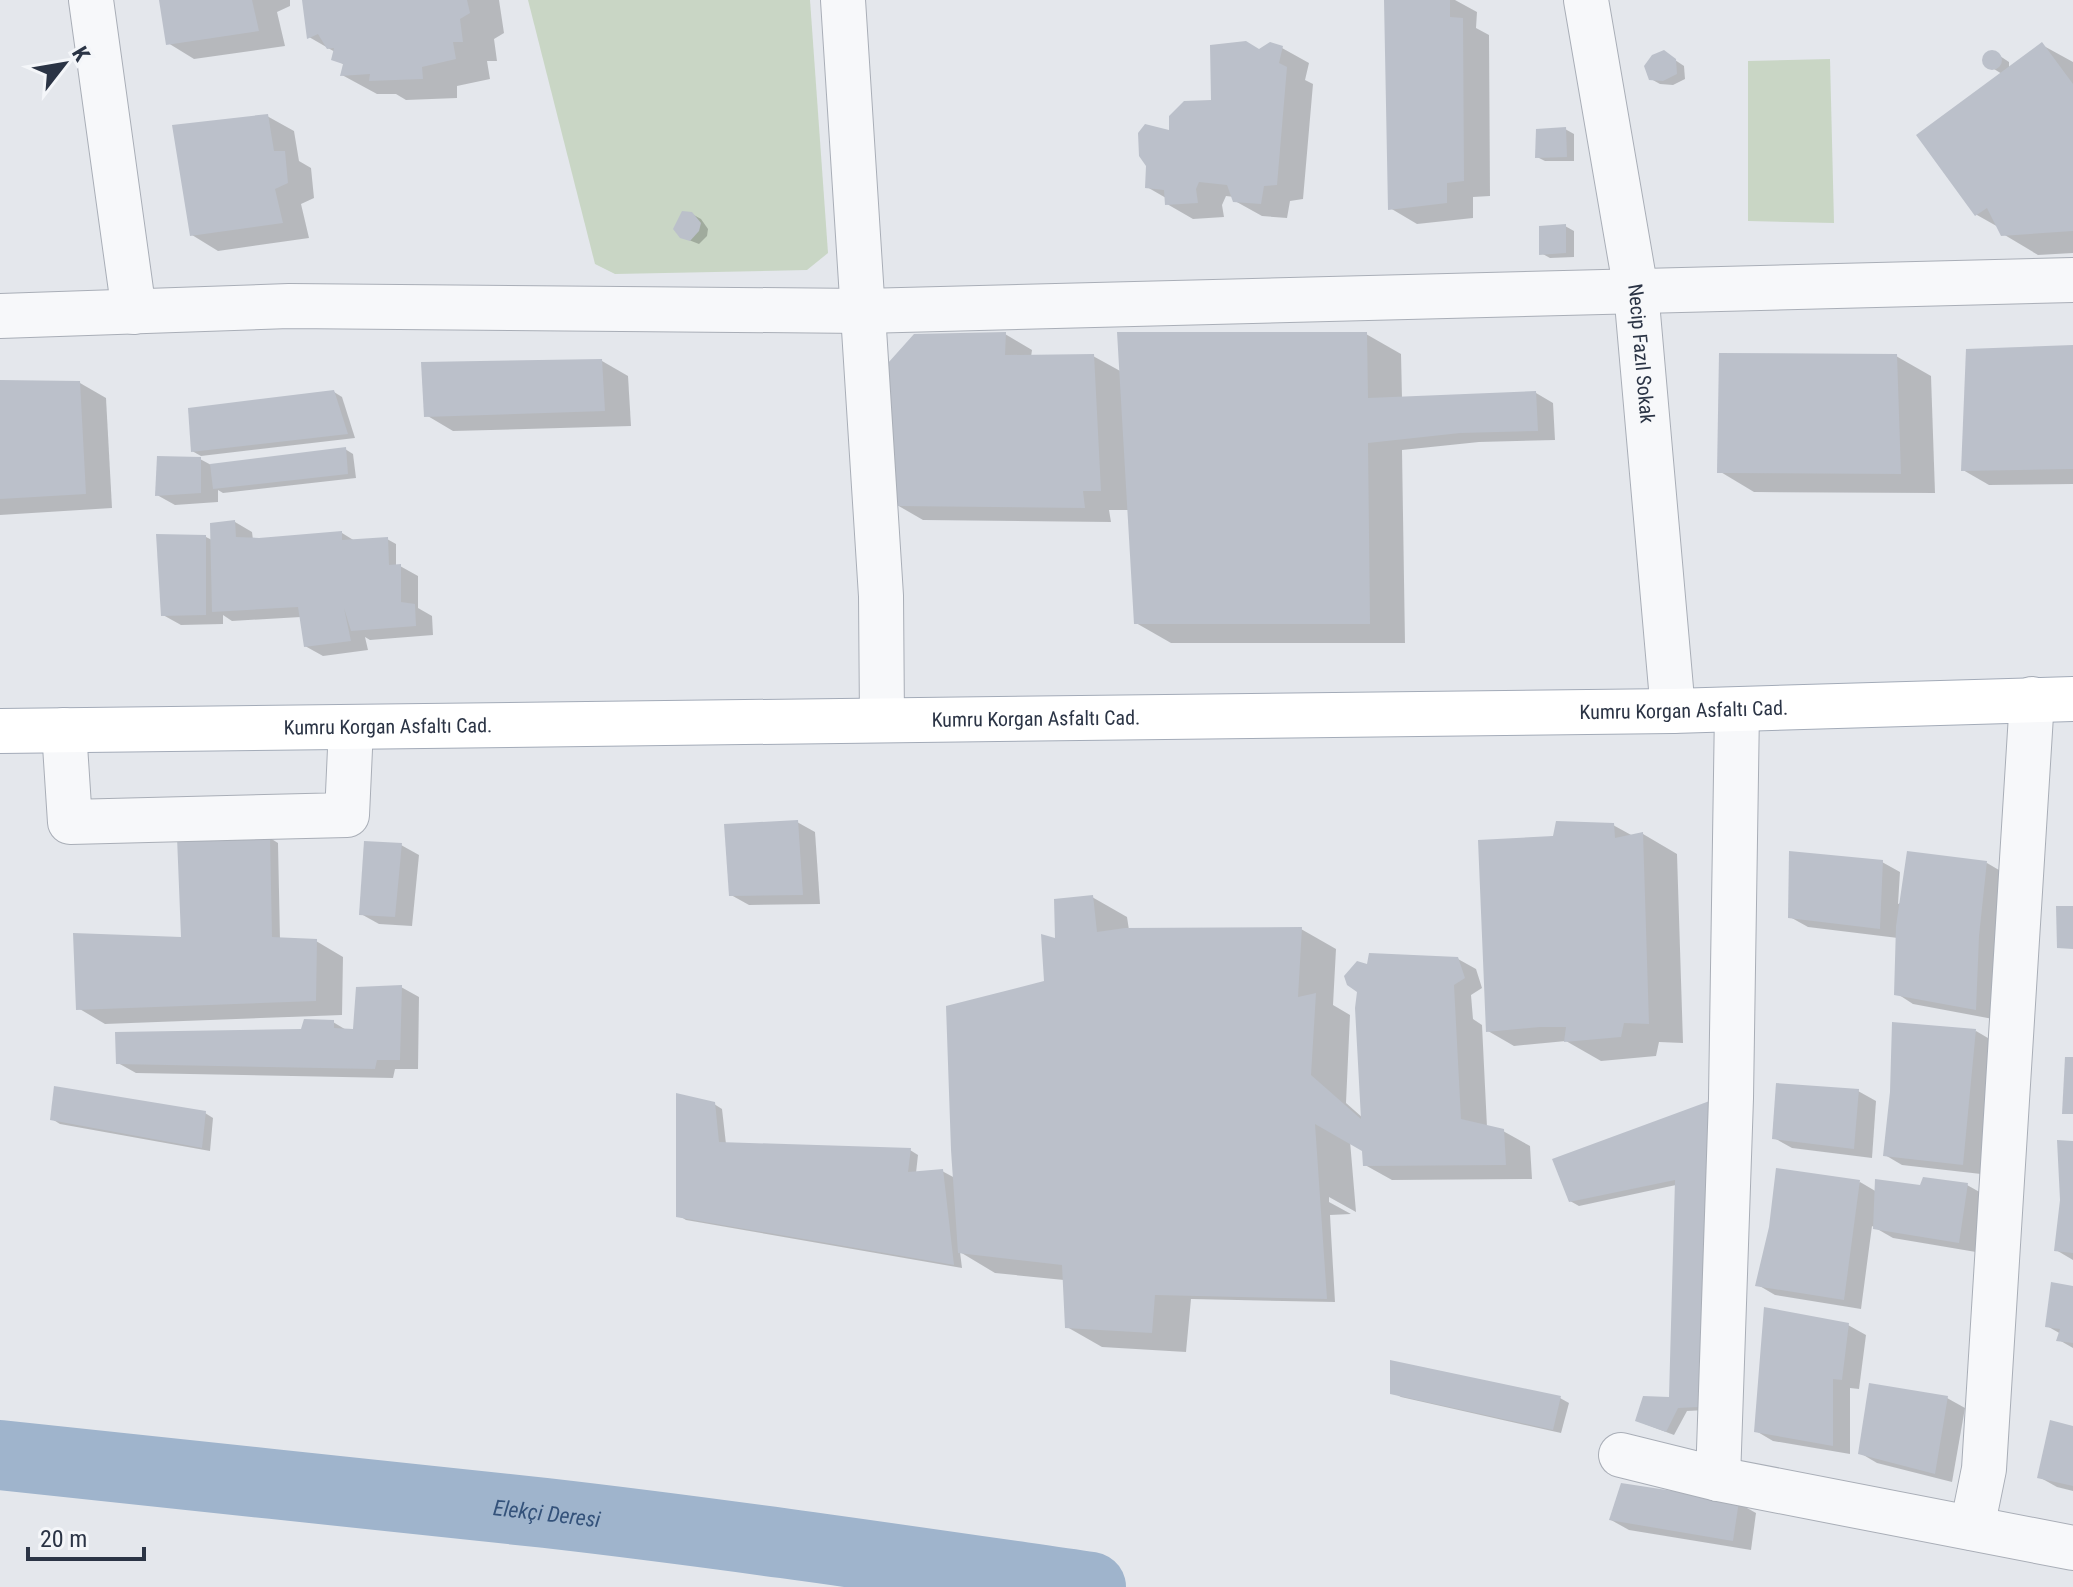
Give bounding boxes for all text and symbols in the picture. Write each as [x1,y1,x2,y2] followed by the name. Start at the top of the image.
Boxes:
[24,24,104,104] north arrow
[67,42,95,66] text: K
[1623,282,1660,424] street label: Necip Fazıl Sokak
[1579,696,1789,724] street label: Kumru Korgan Asfaltı Cad.
[931,705,1140,732] street label: Kumru Korgan Asfaltı Cad.
[283,713,492,740] street label: Kumru Korgan Asfaltı Cad.
[492,1495,602,1532] water label: Elekçi Deresi
[28,1511,144,1561] scale bar
[40,1525,87,1553] text: 20 m

